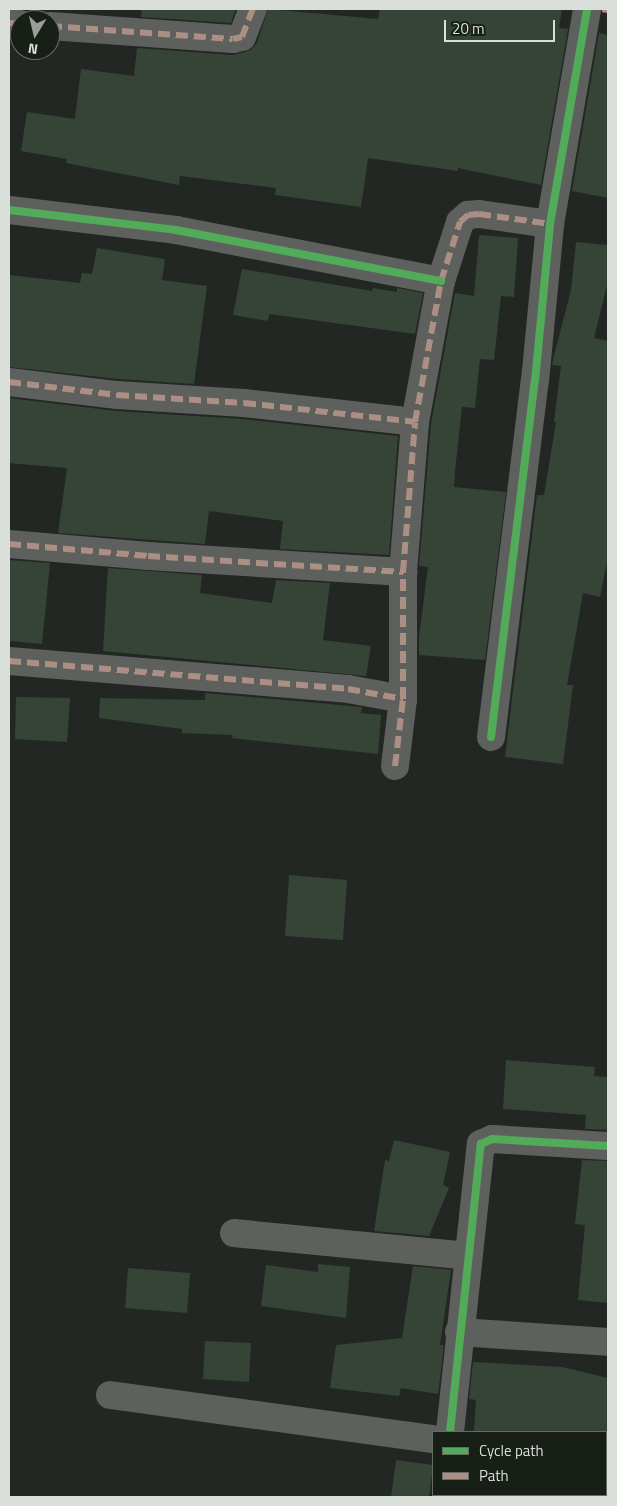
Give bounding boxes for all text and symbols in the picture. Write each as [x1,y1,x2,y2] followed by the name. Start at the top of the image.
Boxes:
[10,10,60,60] north arrow
[447,10,558,42] scale bar
[452,17,485,40] text: 20 m
[26,38,39,60] text: N
[432,1431,607,1496] legend
[479,1439,544,1462] text: Cycle path
[479,1464,509,1487] text: Path

